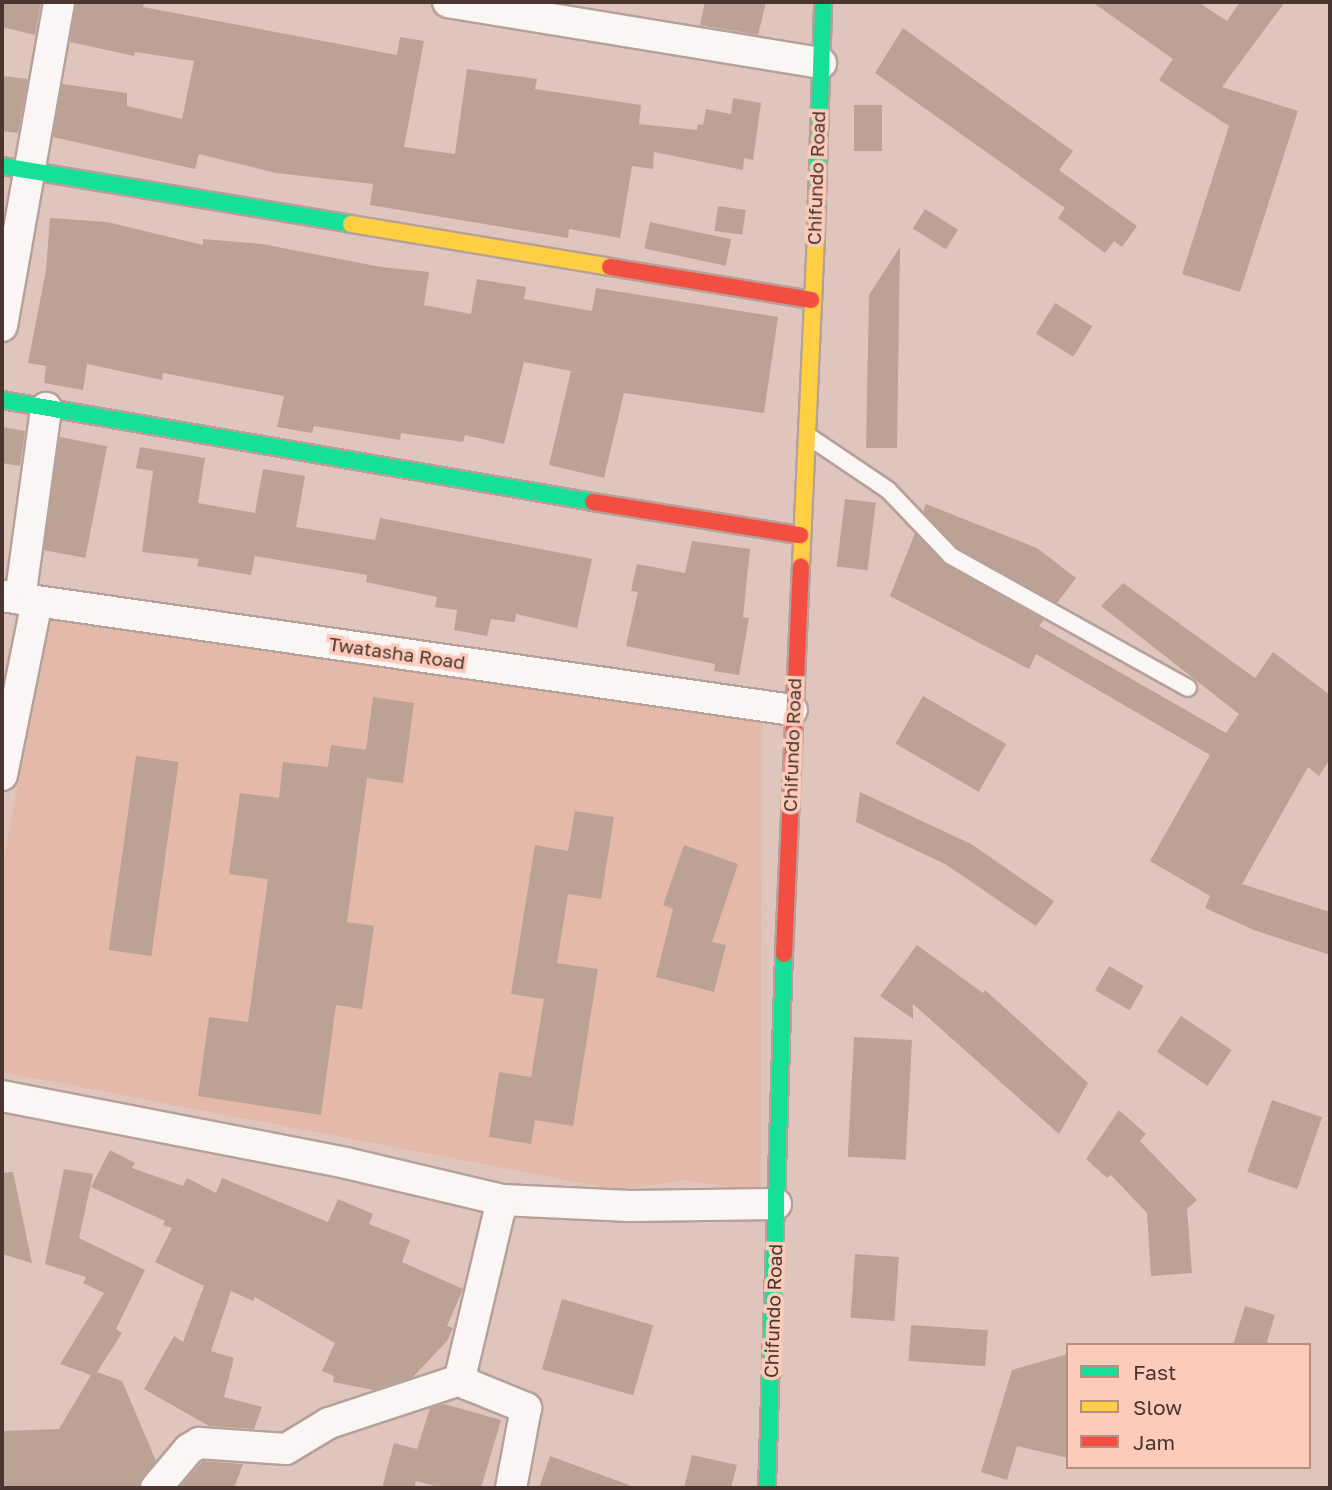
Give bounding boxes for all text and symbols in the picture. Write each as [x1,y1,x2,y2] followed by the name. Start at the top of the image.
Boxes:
[802,111,830,245] street label: Chifundo Road
[327,632,467,674] street label: Twatasha Road
[778,678,806,812] street label: Chifundo Road
[759,1244,787,1378] street label: Chifundo Road
[1066,1343,1311,1469] legend
[1133,1359,1176,1385] text: Fast
[1133,1394,1182,1420] text: Slow
[1133,1429,1175,1455] text: Jam

